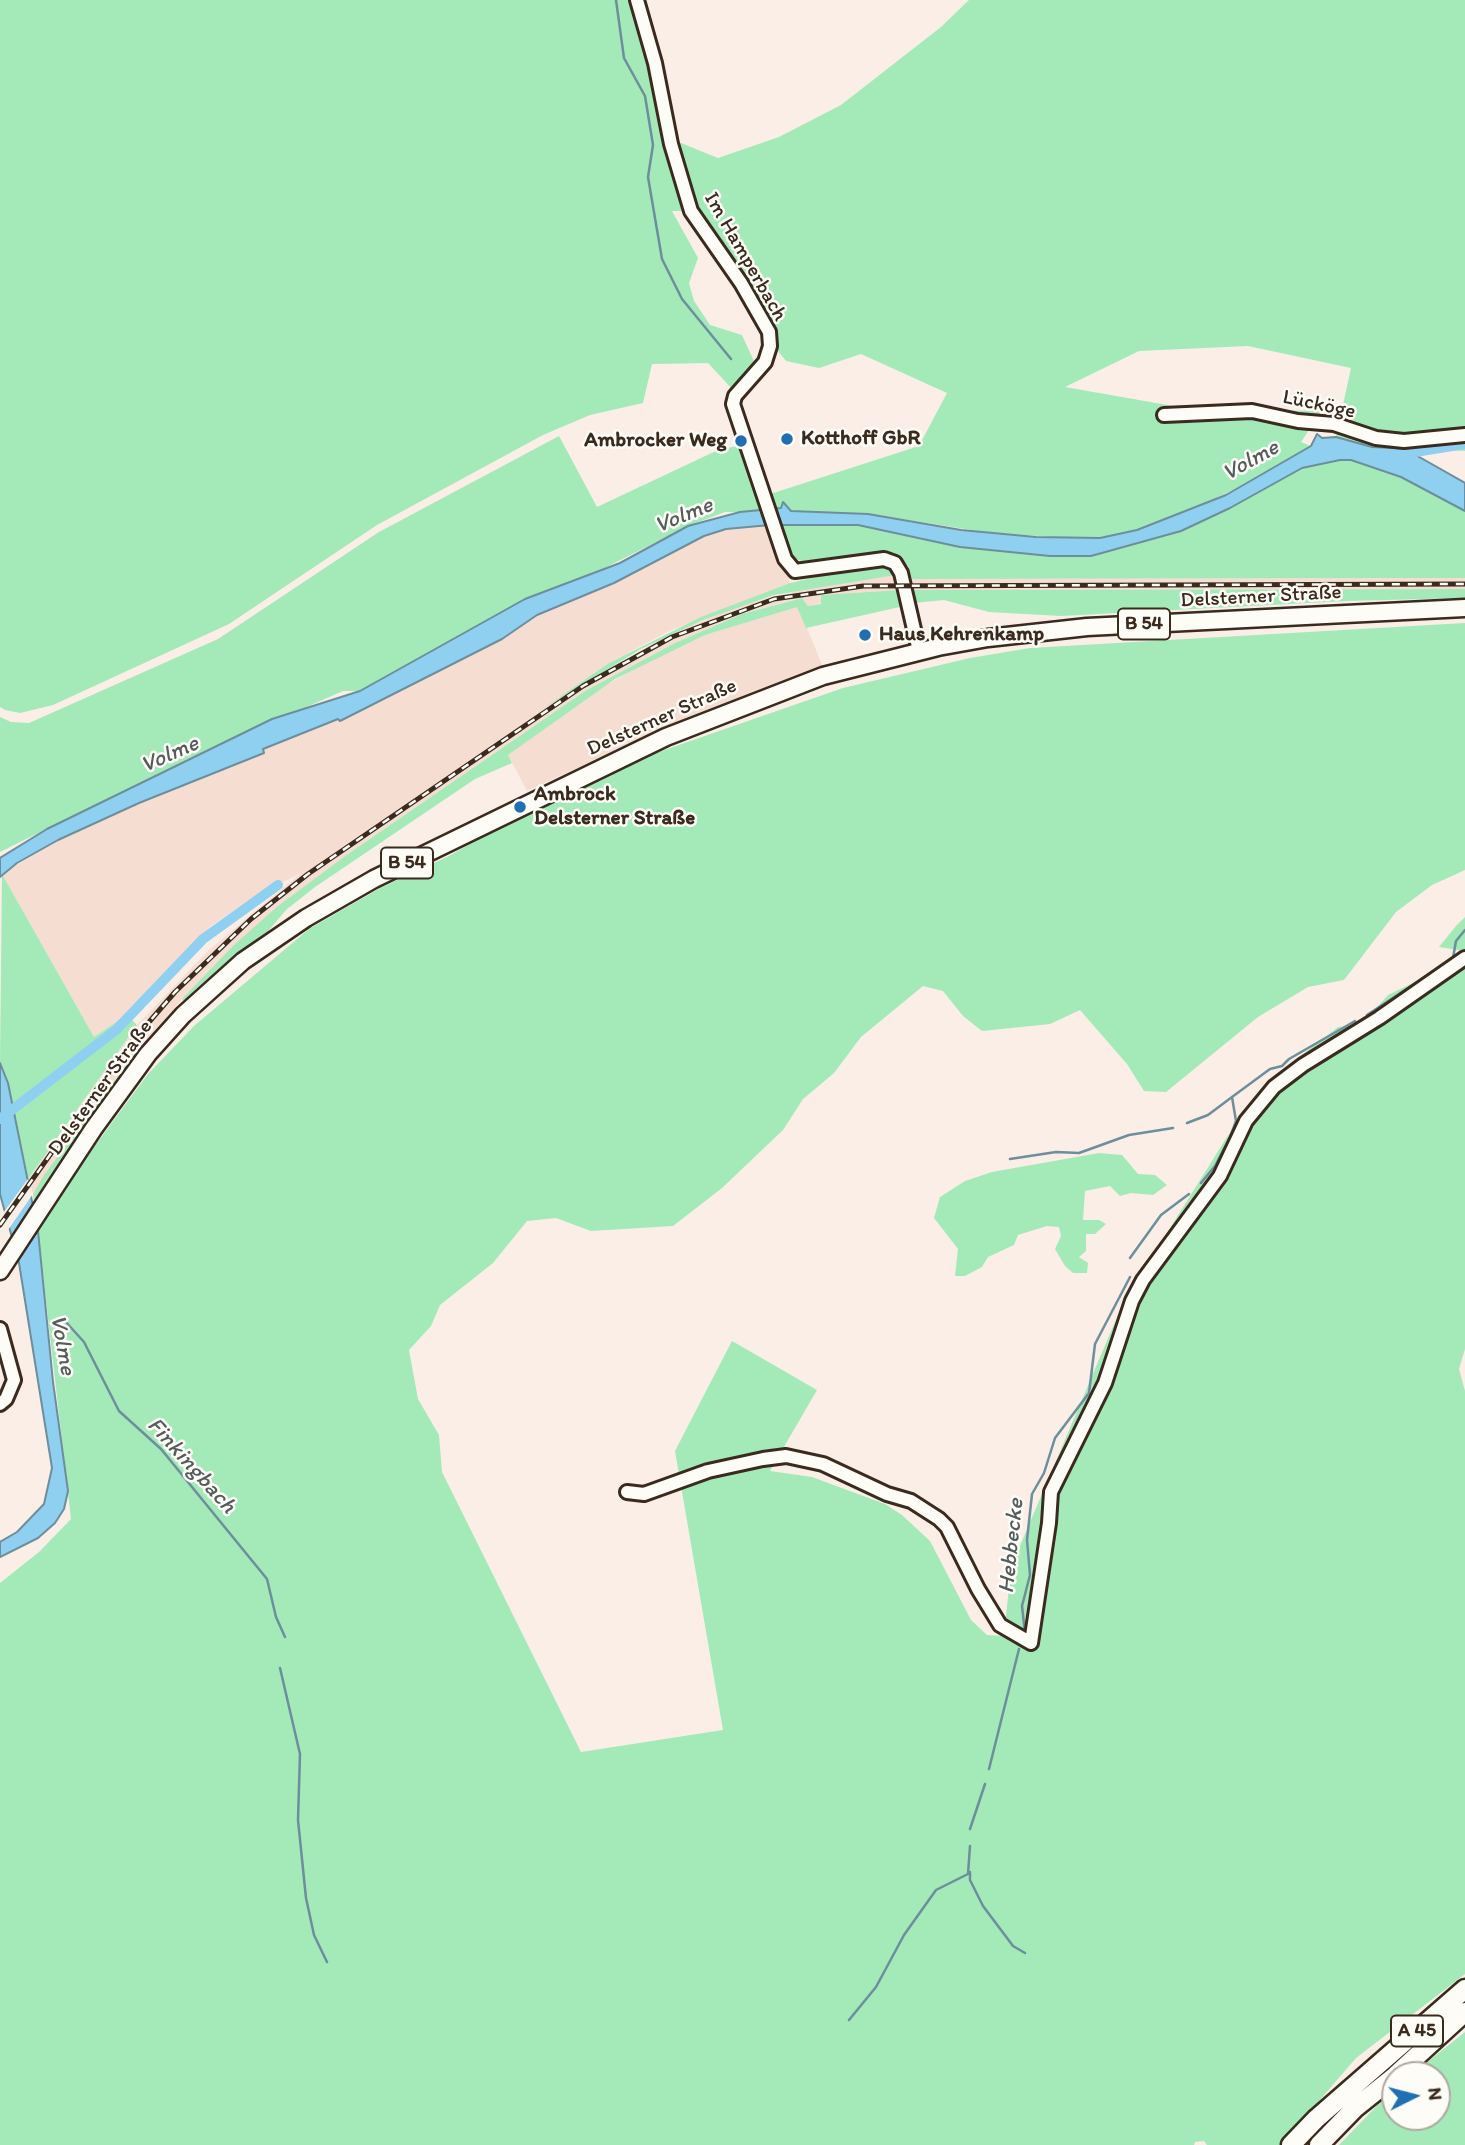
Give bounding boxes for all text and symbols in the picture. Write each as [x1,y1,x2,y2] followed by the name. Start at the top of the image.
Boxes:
[698,188,792,326] street label: Im Hamperbach
[1280,385,1358,425] street label: Lücköge
[801,426,920,452] place label: Kotthoff GbR
[584,428,727,454] place label: Ambrocker Weg
[779,431,795,447] marker: Kotthoff GbR
[733,433,749,449] marker: Ambrocker Weg
[1218,434,1284,488] water label: Volme
[651,492,717,540] water label: Volme
[1180,580,1342,614] street label: Delsterner Straße
[1118,608,1170,639] road number: B 54
[879,622,1044,648] place label: Haus Kehrenkamp
[857,627,873,643] marker: Haus Kehrenkamp
[583,674,741,762] street label: Delsterner Straße
[137,730,203,780] water label: Volme
[534,782,695,832] place label: Ambrock Delsterner Straße
[512,799,528,815] marker: Ambrock Delsterner Straße
[381,848,433,878] road number: B 54
[43,1015,159,1161] street label: Delsterner Straße
[43,1313,81,1377] water label: Volme
[141,1412,241,1520] water label: Finkingbach
[993,1497,1031,1595] water label: Hebbecke
[1391,2016,1443,2047] road number: A 45
[1381,2061,1451,2131] north arrow
[1423,2086,1447,2102] text: N

